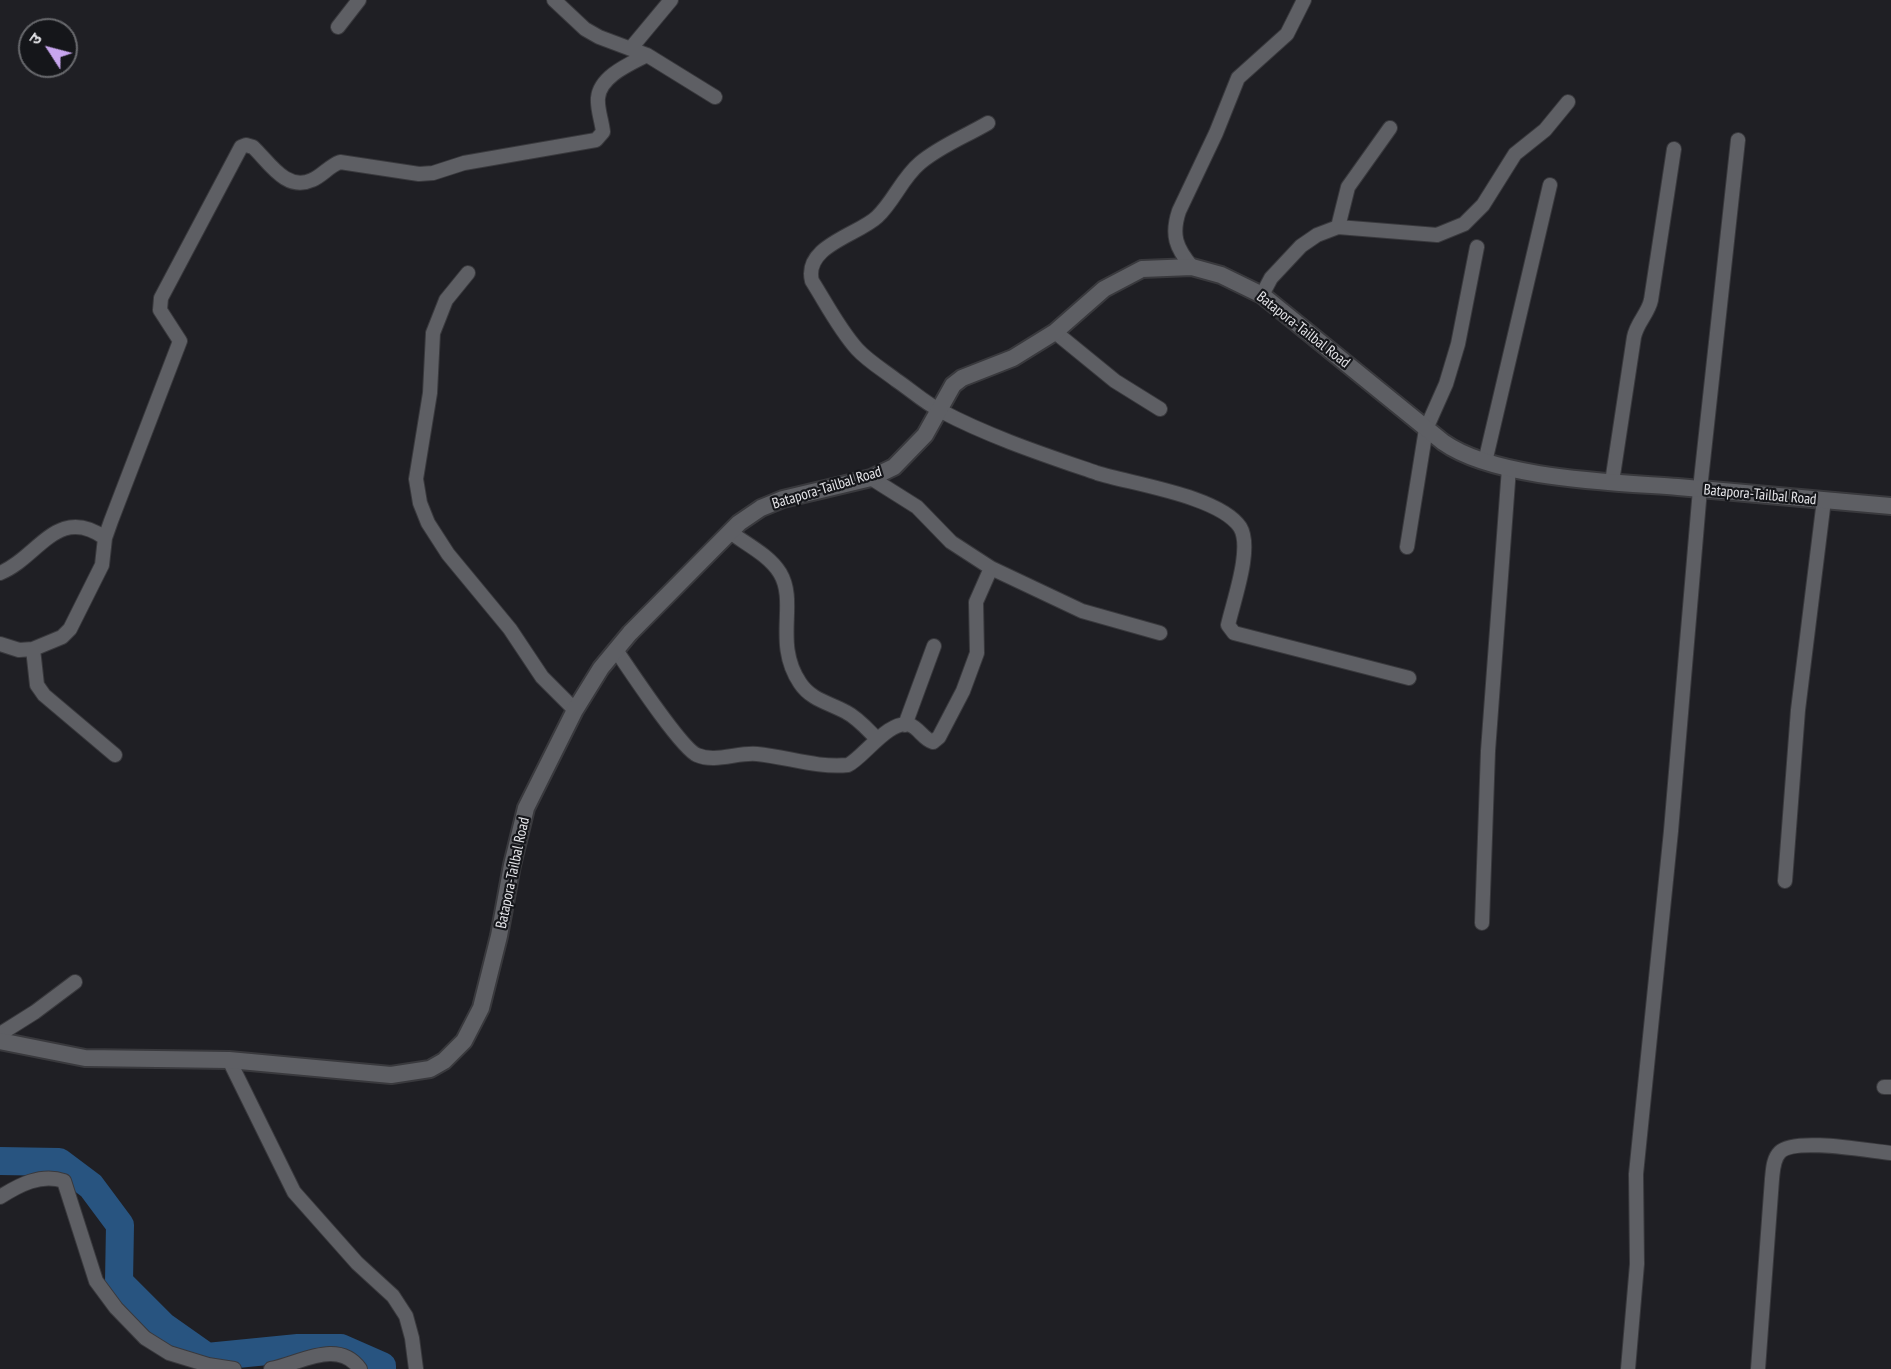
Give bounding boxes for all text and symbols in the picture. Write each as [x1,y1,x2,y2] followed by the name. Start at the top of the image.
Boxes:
[18,18,78,78] north arrow
[24,29,46,48] text: उ
[1253,288,1353,372] street label: Batapora-Tailbal Road
[770,463,884,513] street label: Batapora-Tailbal Road
[1703,481,1817,509] street label: Batapora-Tailbal Road
[492,816,534,930] street label: Batapora-Tailbal Road

